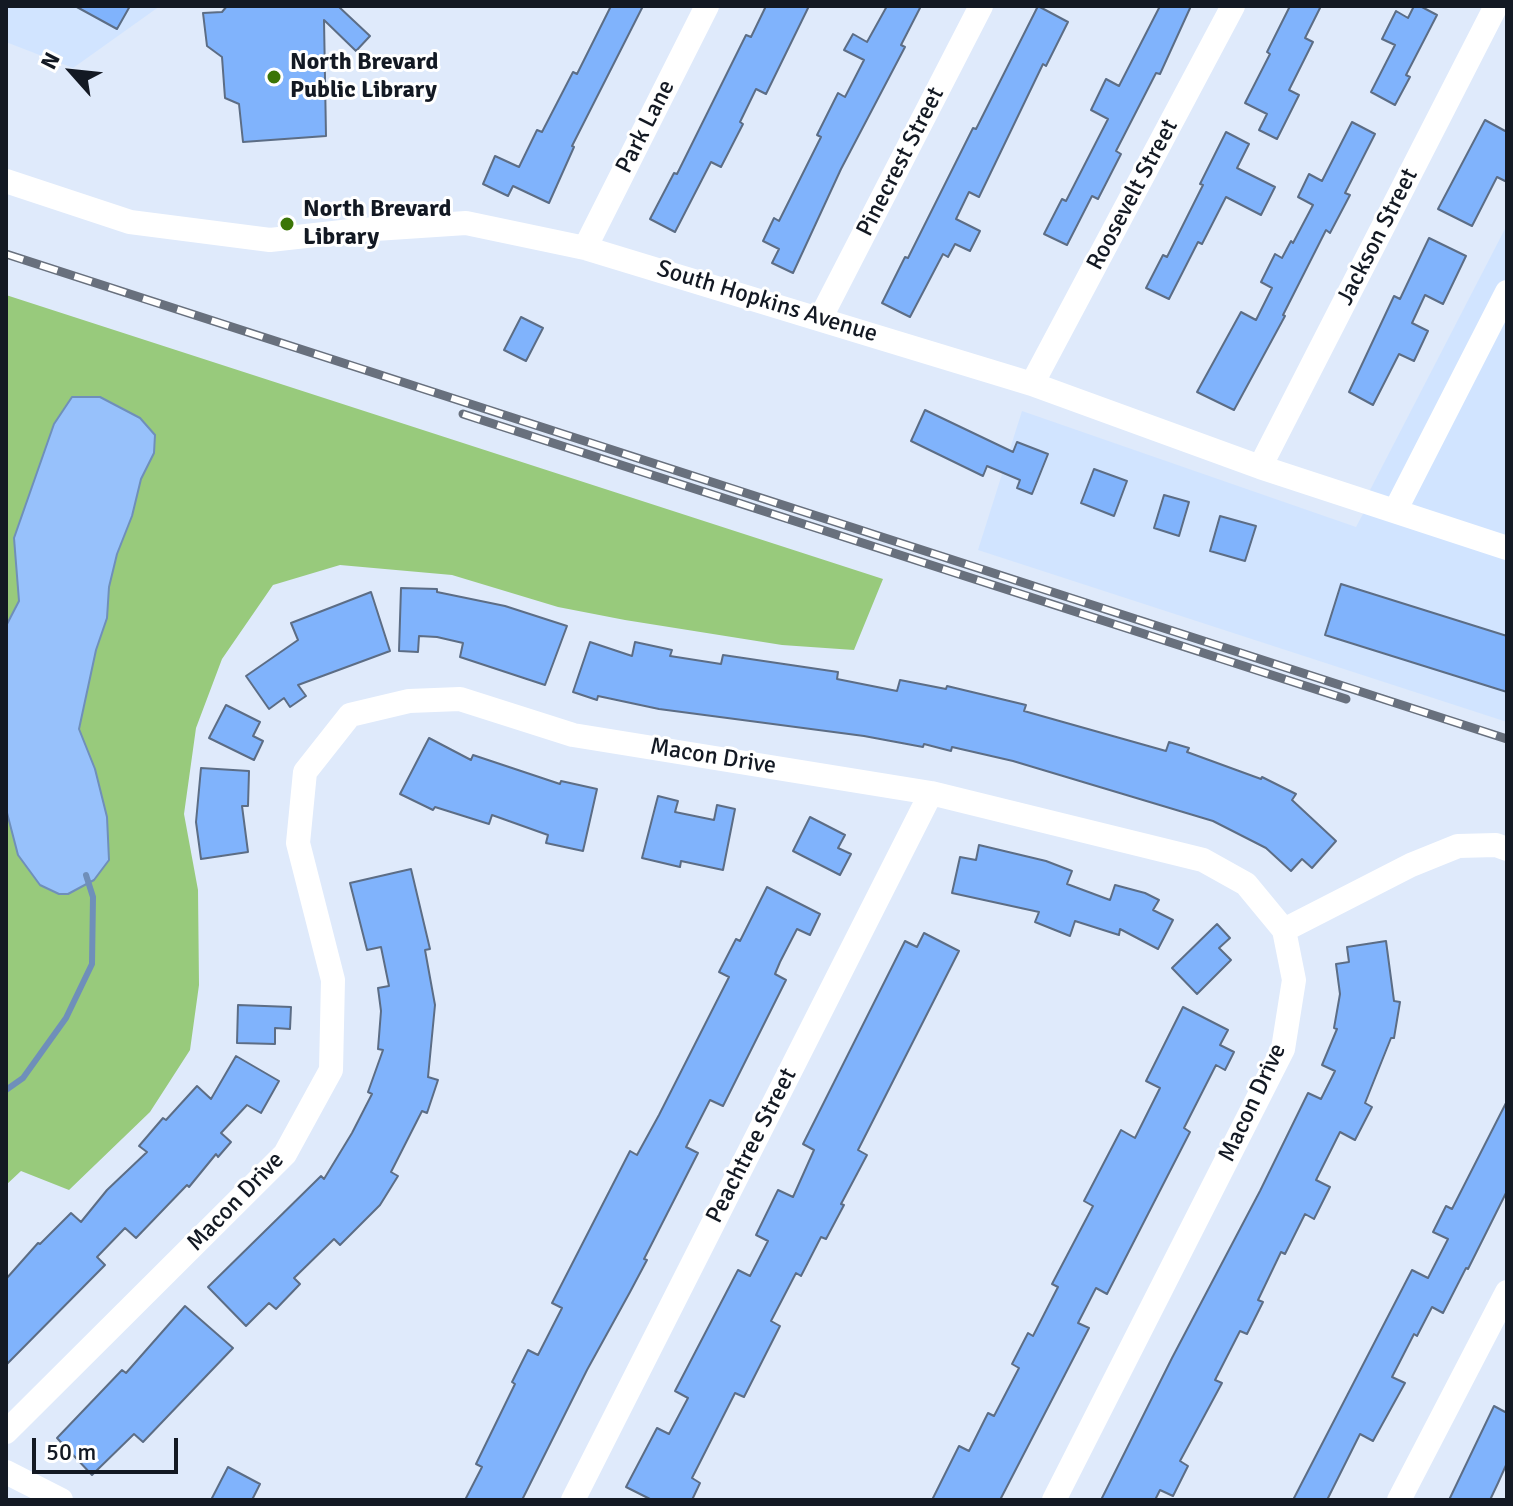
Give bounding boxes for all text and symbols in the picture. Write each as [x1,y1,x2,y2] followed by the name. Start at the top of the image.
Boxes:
[32,32,112,112] north arrow
[35,48,66,74] text: N
[290,49,438,105] place label: North Brevard Public Library
[265,68,283,86] marker: North Brevard Public Library
[610,75,682,179] street label: Park Lane
[851,83,951,241] street label: Pinecrest Street
[1081,115,1185,275] street label: Roosevelt Street
[1331,164,1425,310] street label: Jackson Street
[303,196,451,252] place label: North Brevard Library
[278,215,296,233] marker: North Brevard Library
[653,255,881,349] street label: South Hopkins Avenue
[648,733,778,781] street label: Macon Drive
[1213,1039,1293,1167] street label: Macon Drive
[701,1064,803,1228] street label: Peachtree Street
[181,1146,291,1258] street label: Macon Drive
[36,1422,182,1472] scale bar
[46,1437,96,1467] text: 50 m

